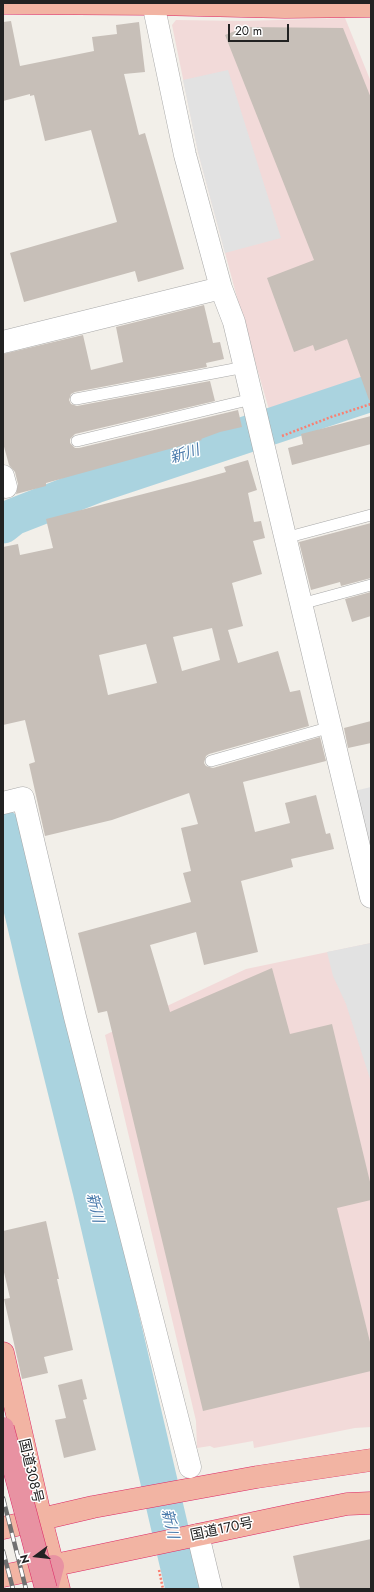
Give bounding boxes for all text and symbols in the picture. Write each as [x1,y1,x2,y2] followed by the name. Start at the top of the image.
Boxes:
[230,16,291,42] scale bar
[235,22,262,40] text: 20 m
[168,442,202,468] water label: 新川
[82,1191,106,1225] water label: 新川
[14,1437,46,1505] street label: 国道308号
[157,1507,181,1541] water label: 新川
[189,1515,255,1545] street label: 国道170号
[16,1536,56,1576] north arrow
[16,1553,33,1565] text: N

